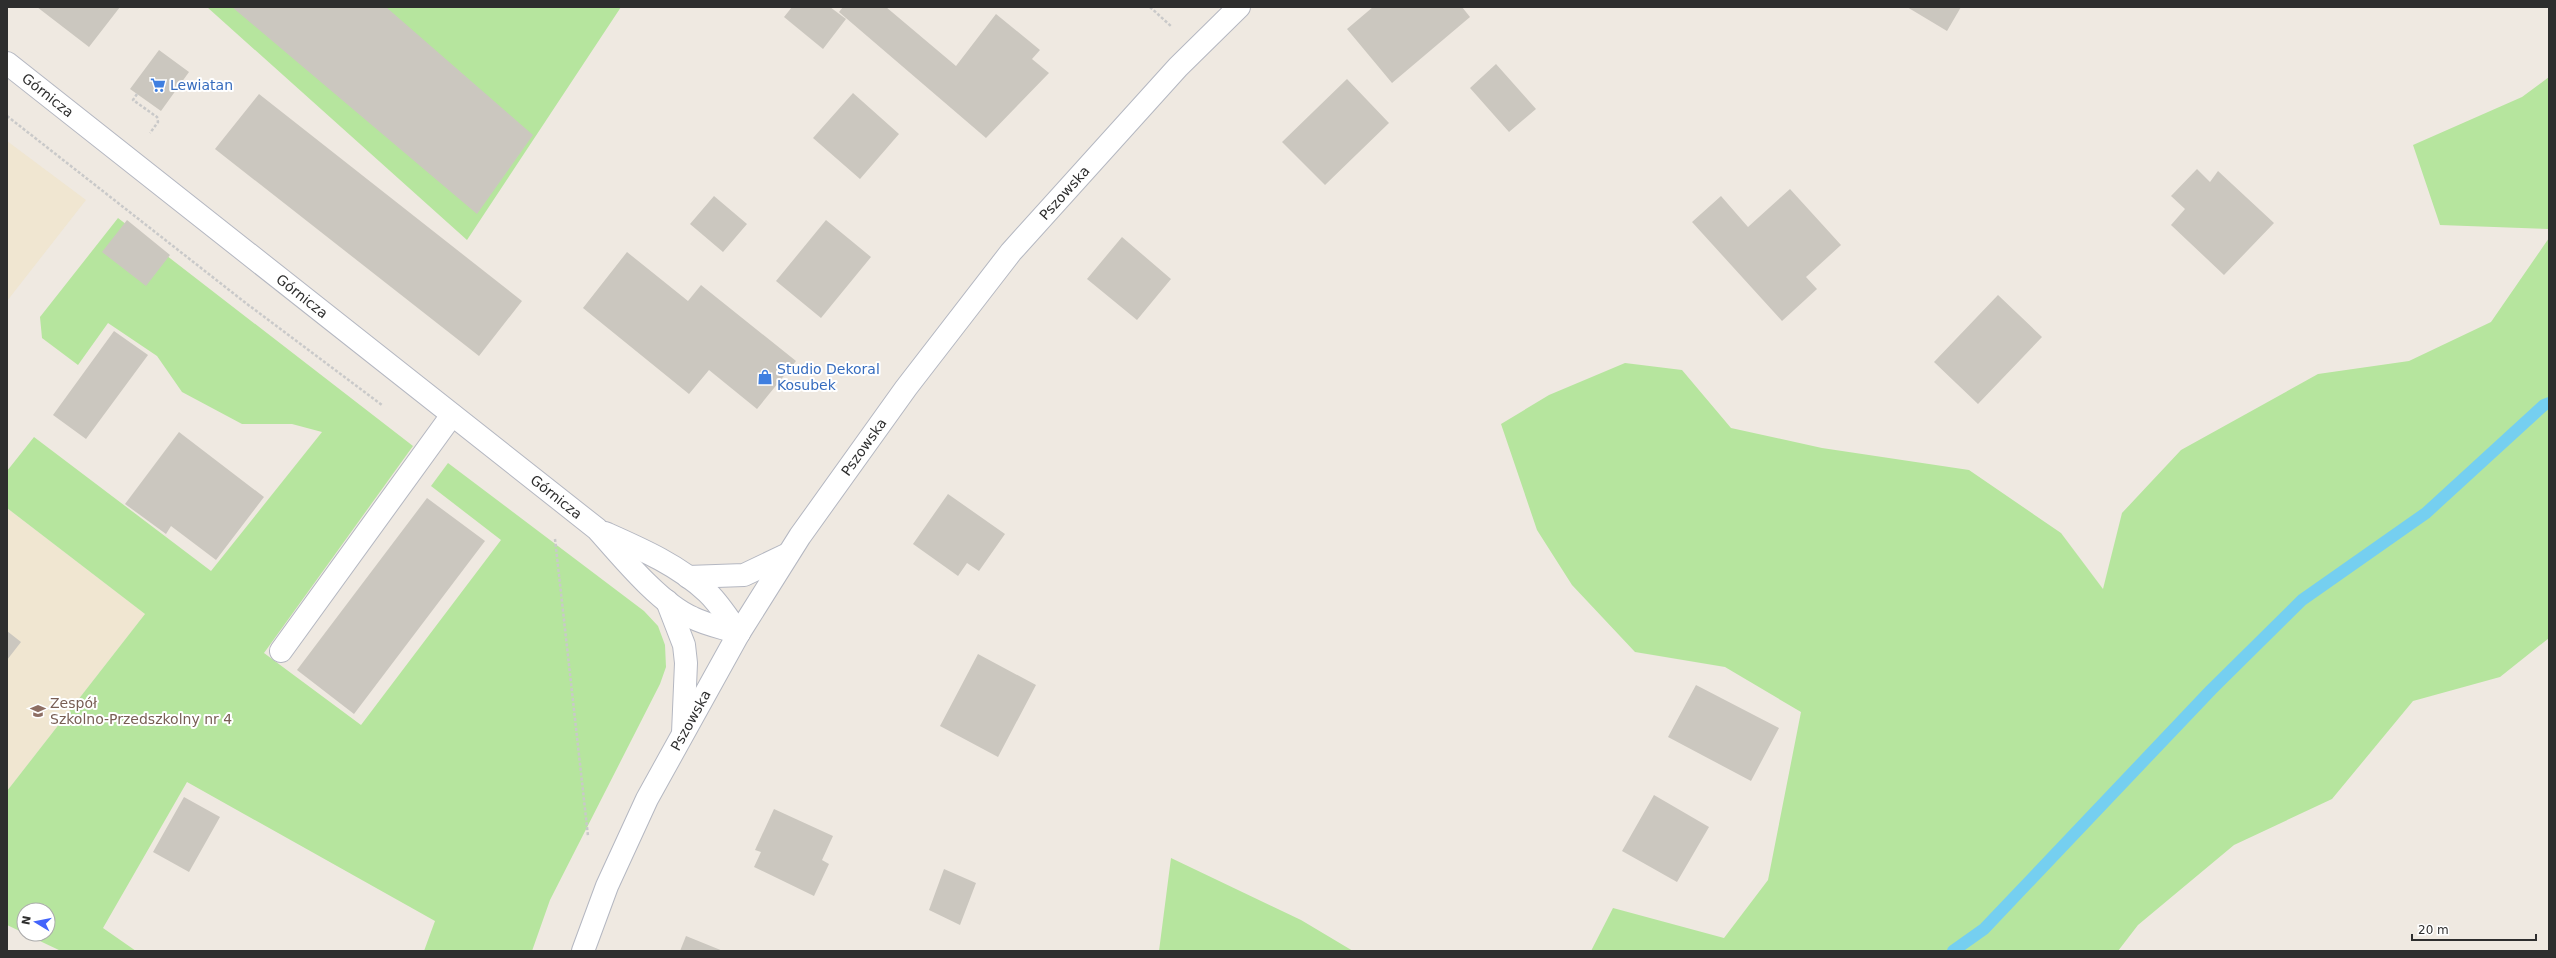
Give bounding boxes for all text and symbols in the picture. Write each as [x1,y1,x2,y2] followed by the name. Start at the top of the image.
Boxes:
[19,70,77,121] street label: Górnicza
[149,76,167,94] supermarket icon: Lewiatan
[170,77,233,93] place label: Lewiatan
[1036,163,1093,223] street label: Pszowska
[273,271,331,321] street label: Górnicza
[777,361,880,393] place label: Studio Dekoral Kosubek
[756,368,774,386] shop icon: Studio Dekoral Kosubek
[838,415,890,479] street label: Pszowska
[527,472,585,522] street label: Górnicza
[667,687,714,753] street label: Pszowska
[50,695,232,727] place label: Zespół Szkolno-Przedszkolny nr 4
[29,702,47,720] school or university icon: Zespół Szkolno-Przedszkolny nr 4
[16,902,56,942] north arrow
[19,915,34,926] text: N
[2412,916,2536,942] scale bar
[2418,923,2449,937] text: 20 m

